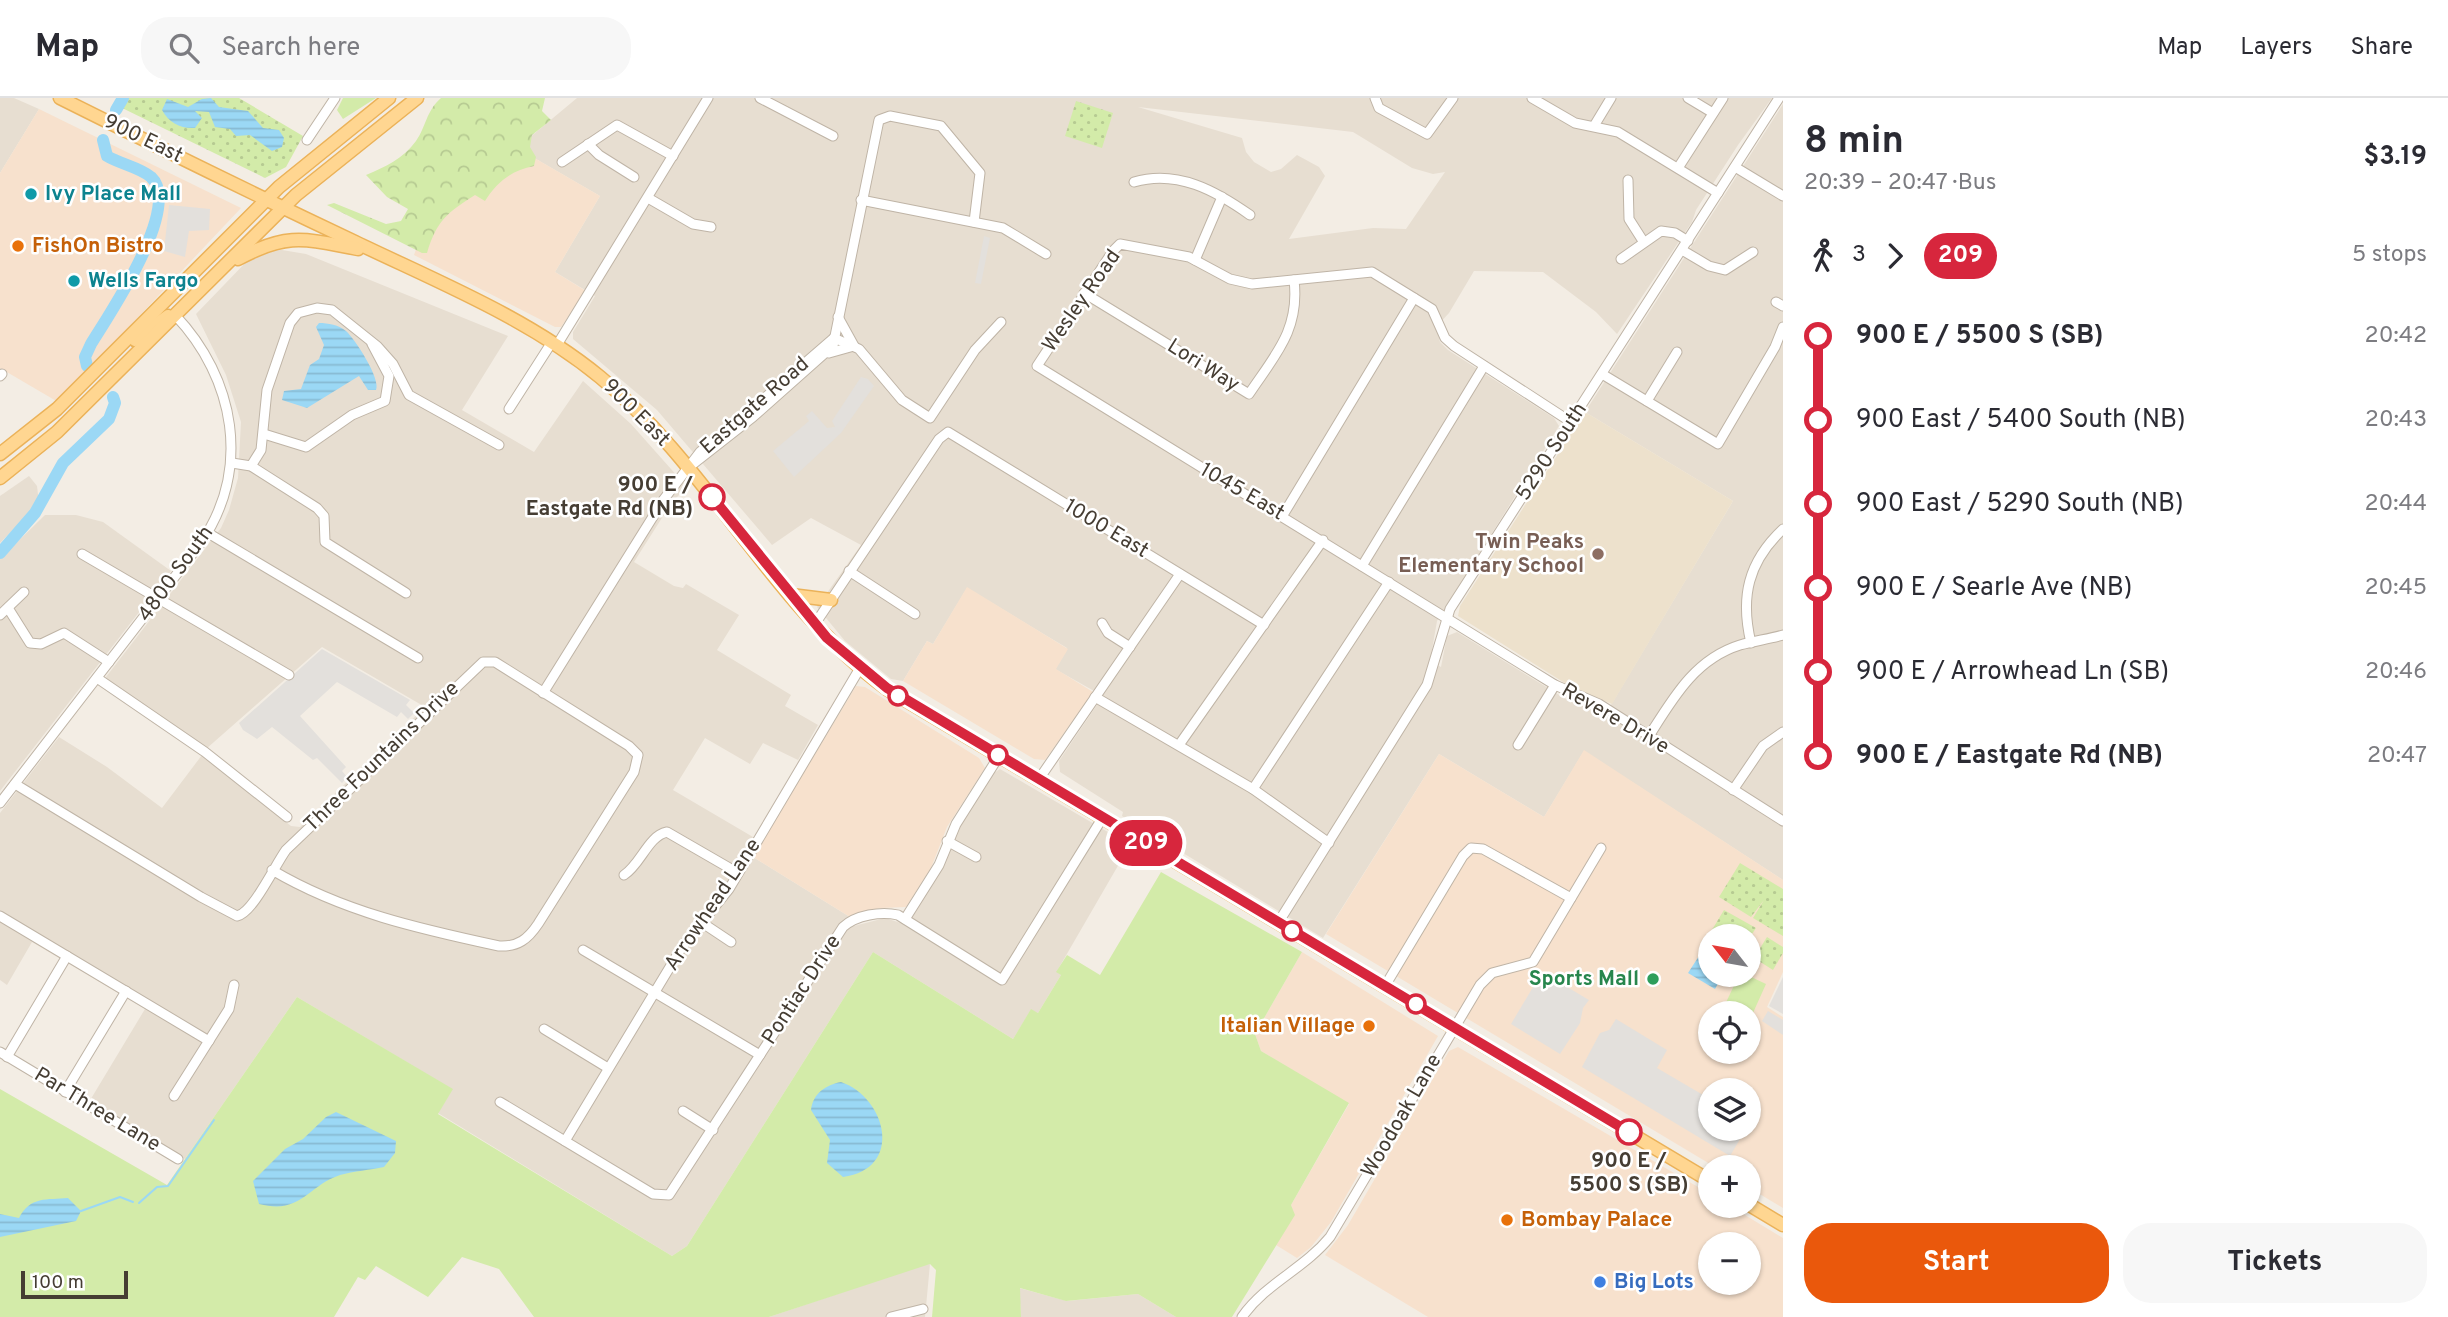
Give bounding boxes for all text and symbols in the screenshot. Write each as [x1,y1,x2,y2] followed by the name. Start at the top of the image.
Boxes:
[141,17,631,80] search box
[35,27,99,69] text: Map
[165,29,203,67] icon: search
[221,32,360,65] text: Search here
[2157,33,2202,63] text: Map
[2240,33,2312,63] text: Layers
[2350,33,2413,63] text: Share
[99,108,187,170] street label: 900 East
[1804,118,1904,167] text: 8 min
[2364,141,2427,174] text: $3.19
[1804,169,1996,198] text: 20:39 – 20:47 · Bus
[45,181,181,208] place label: Ivy Place Mall
[23,186,39,202] marker: Ivy Place Mall
[32,233,164,260] place label: FishOn Bistro
[1804,237,1842,275] icon: walk
[1876,237,1914,275] icon: forward
[10,238,26,254] marker: FishOn Bistro
[1852,241,1866,270] text: 3
[1938,241,1983,271] text: 209
[2352,241,2427,270] text: 5 stops
[1037,244,1127,358] street label: Wesley Road
[88,268,199,295] place label: Wells Fargo
[66,273,82,289] marker: Wells Fargo
[1856,320,2103,353] text: 900 E / 5500 S (SB)
[2365,322,2427,351] text: 20:42
[1162,333,1244,399] street label: Lori Way
[695,351,815,461] street label: Eastgate Road
[596,373,676,453] street label: 900 East
[1510,398,1594,506] street label: 5290 South
[1856,404,2186,437] text: 900 East / 5400 South (NB)
[2365,406,2427,435] text: 20:43
[1195,457,1289,527] street label: 1045 East
[526,472,693,523] place label: 900 E / Eastgate Rd (NB)
[699,484,725,510] marker: 900 E / Eastgate Rd (NB)
[1856,488,2184,521] text: 900 East / 5290 South (NB)
[2364,490,2427,519] text: 20:44
[1059,493,1153,565] street label: 1000 East
[132,521,220,627] street label: 4800 South
[1398,529,1584,580] place label: Twin Peaks Elementary School
[1590,546,1606,562] marker: Twin Peaks Elementary School
[1856,572,2133,605] text: 900 E / Searle Ave (NB)
[2364,574,2427,603] text: 20:45
[1856,656,2169,689] text: 900 E / Arrowhead Ln (SB)
[2365,658,2427,687] text: 20:46
[299,676,465,838] street label: Three Fountains Drive
[1556,677,1674,761] street label: Revere Drive
[888,686,908,706] unlabelled marker
[1856,740,2163,773] text: 900 E / Eastgate Rd (NB)
[2367,742,2427,771] text: 20:47
[988,745,1008,765] unlabelled marker
[1106,820,1186,866] line badge: 209
[1123,828,1169,858] text: 209
[659,833,767,977] street label: Arrowhead Lane
[1282,921,1302,941] unlabelled marker
[1698,924,1760,987] north arrow
[1698,924,1761,1295] map controls
[756,930,848,1050] street label: Pontiac Drive
[1529,966,1639,993] place label: Sports Mall
[1645,971,1661,987] marker: Sports Mall
[1406,994,1426,1014] unlabelled marker
[1698,1001,1761,1064] button: locate
[1220,1013,1355,1040] place label: Italian Village
[1361,1018,1377,1034] marker: Italian Village
[1356,1049,1448,1183] street label: Woodoak Lane
[29,1062,165,1158] street label: Par Three Lane
[1698,1078,1761,1141] button: layers
[1616,1119,1642,1145] marker: 900 E / 5500 S (SB)
[1569,1148,1689,1199] place label: 900 E / 5500 S (SB)
[1698,1155,1761,1218] button: +
[1521,1207,1672,1234] place label: Bombay Palace
[1499,1212,1515,1228] marker: Bombay Palace
[1804,1223,2109,1303] button: Start
[2123,1223,2427,1303] button: Tickets
[1698,1232,1761,1295] button: −
[21,1268,128,1300] scale bar
[1614,1269,1694,1296] place label: Big Lots
[32,1271,84,1295] text: 100 m
[1592,1274,1608,1290] marker: Big Lots

